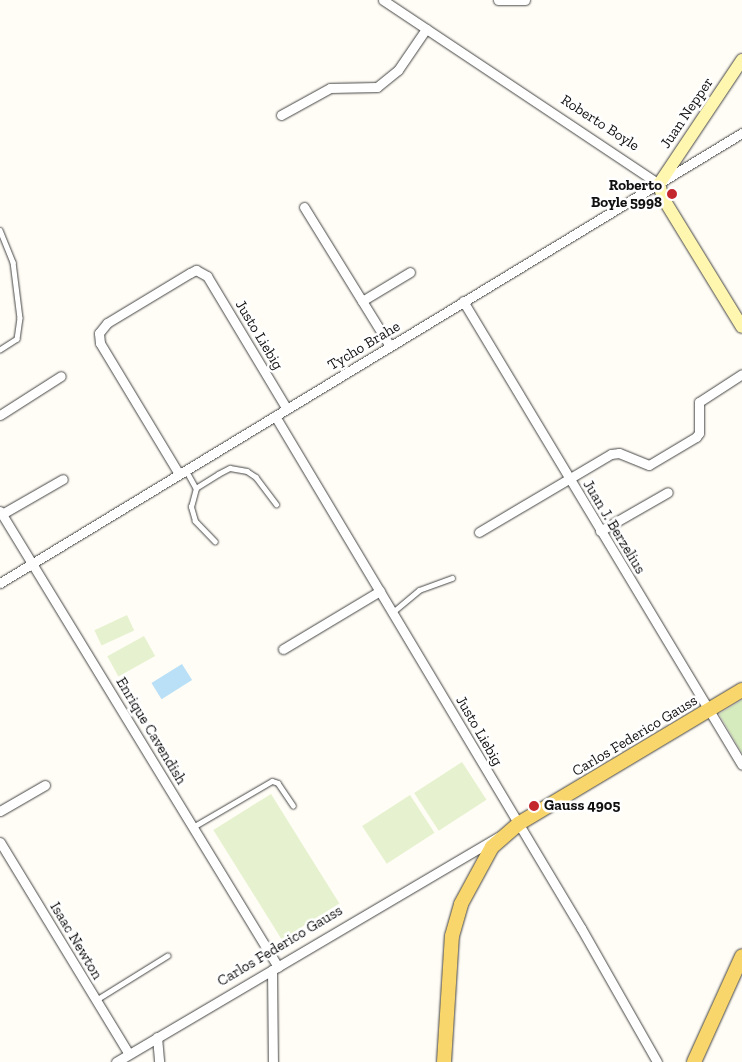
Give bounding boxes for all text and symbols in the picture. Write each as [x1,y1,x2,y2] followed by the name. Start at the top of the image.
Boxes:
[657,74,717,152] street label: Juan Nepper
[557,91,643,155] street label: Roberto Boyle
[591,176,662,211] place label: Roberto Boyle 5998
[666,188,678,200] marker: Roberto Boyle 5998
[231,297,287,373] street label: Justo Liebig
[325,317,403,375] street label: Tycho Brahe
[579,477,649,577] street label: Juan J. Berzelius
[112,674,190,788] street label: Enrique Cavendish
[569,691,701,781] street label: Carlos Federico Gauss
[452,693,506,769] street label: Justo Liebig
[544,797,620,815] place label: Gauss 4905
[528,800,540,812] marker: Gauss 4905
[46,899,106,983] street label: Isaac Newton
[214,901,346,991] street label: Carlos Federico Gauss

